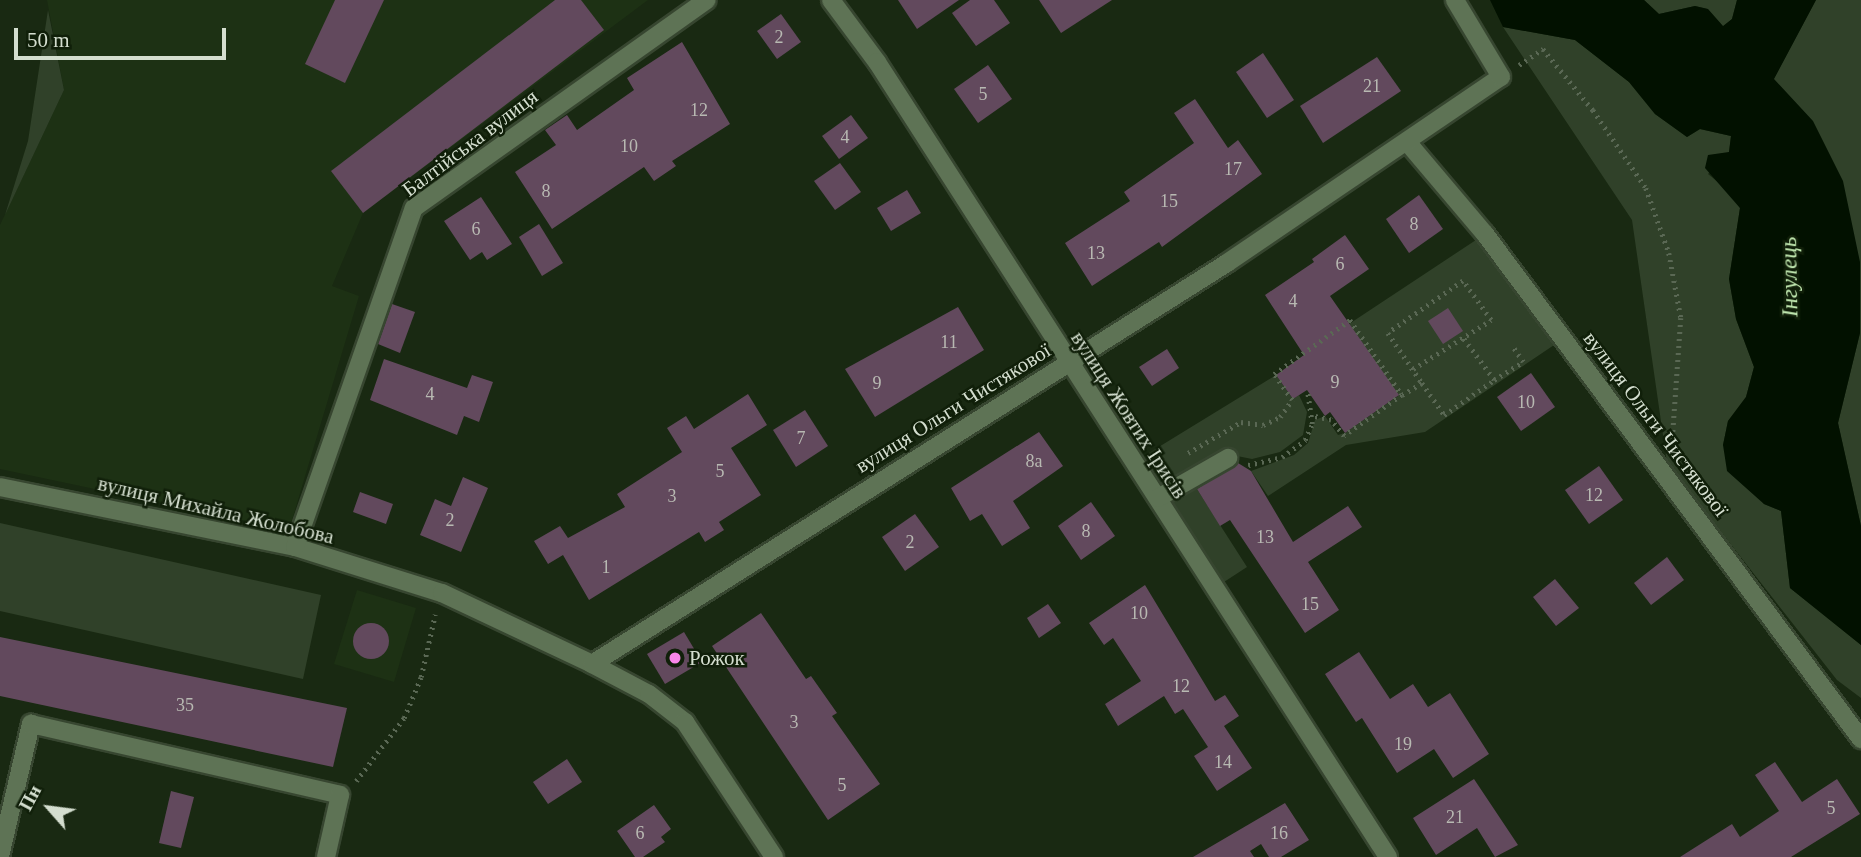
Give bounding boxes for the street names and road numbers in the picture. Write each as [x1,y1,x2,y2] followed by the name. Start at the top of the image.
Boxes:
[397,84,543,202] street label: Балтійська вулиця
[1578,326,1734,522] street label: вулиця Ольги Чистякової
[1066,327,1192,503] street label: вулиця Жовтих Ірисів
[851,338,1055,478] street label: вулиця Ольги Чистякової
[96,471,336,549] street label: вулиця Михайла Жолобова

